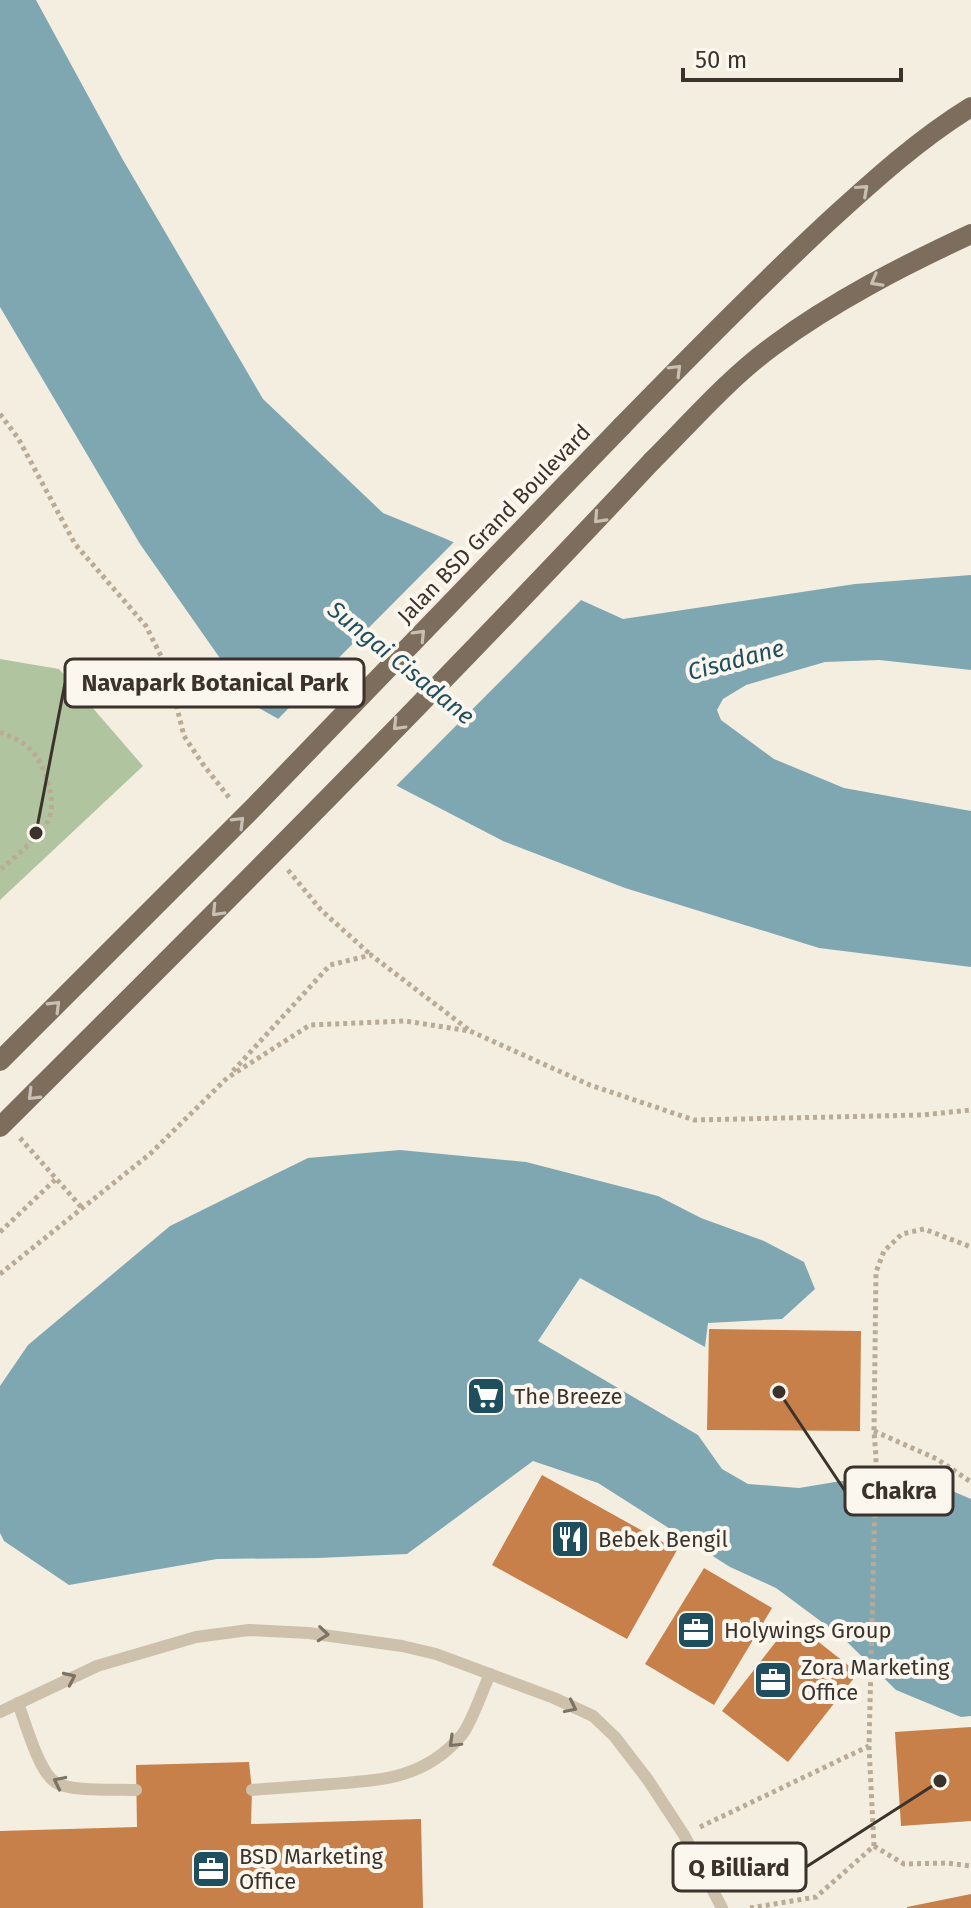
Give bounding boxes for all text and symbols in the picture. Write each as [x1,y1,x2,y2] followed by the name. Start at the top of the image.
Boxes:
[683,32,901,82] scale bar
[695,46,747,74] text: 50 m
[854,185,869,199] one-way arrow
[870,271,885,287] one-way arrow
[667,365,681,379] one-way arrow
[392,419,596,629] street label: Jalan BSD Grand Boulevard
[593,509,608,523] one-way arrow
[321,595,480,731] water label: Sungai Cisadane
[411,630,425,644] one-way arrow
[685,634,787,686] water label: Cisadane
[65,659,364,707] callout: Navapark Botanical Park
[81,669,349,697] text: Navapark Botanical Park
[393,716,407,730] one-way arrow
[230,817,244,831] one-way arrow
[212,902,226,916] one-way arrow
[46,1001,60,1015] one-way arrow
[27,1085,42,1100] one-way arrow
[465,1375,507,1417] supermarket icon: The Breeze
[514,1383,623,1410] place label: The Breeze
[845,1467,953,1515] callout: Chakra
[861,1477,937,1505] text: Chakra
[549,1518,591,1560] restaurant icon: Bebek Bengil
[598,1526,728,1553] place label: Bebek Bengil
[675,1609,717,1651] office icon: Holywings Group
[724,1617,892,1644] place label: Holywings Group
[317,1626,330,1643] one-way arrow
[801,1654,950,1706] place label: Zora Marketing Office
[752,1659,794,1701] office icon: Zora Marketing Office
[62,1672,77,1688] one-way arrow
[563,1697,577,1713] one-way arrow
[449,1733,463,1748] one-way arrow
[53,1775,68,1791] one-way arrow
[239,1843,384,1895] place label: BSD Marketing Office
[673,1843,806,1891] callout: Q Billiard
[190,1848,232,1890] office icon: BSD Marketing Office
[688,1854,790,1882] text: Q Billiard

